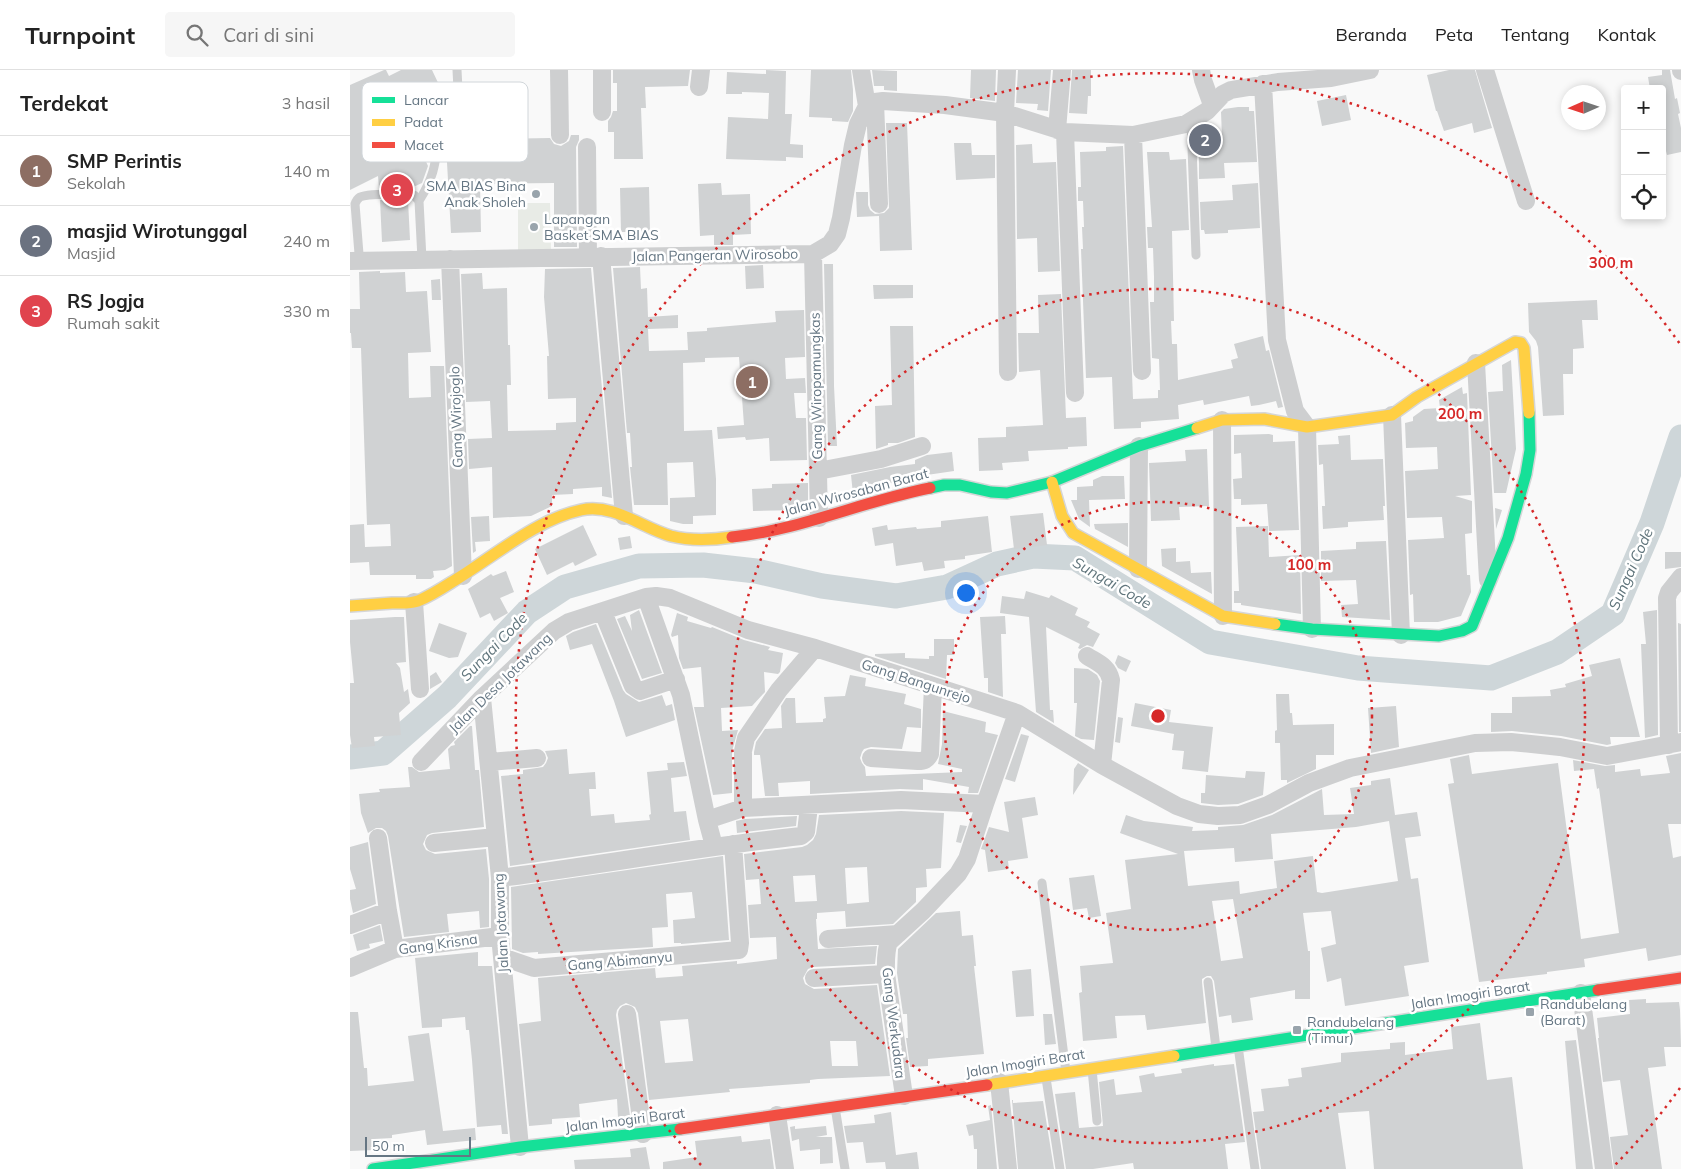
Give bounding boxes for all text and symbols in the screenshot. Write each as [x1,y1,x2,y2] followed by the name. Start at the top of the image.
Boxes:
[165,12,515,57] search box
[25,20,135,50] text: Turnpoint
[183,21,211,49] icon: search
[223,23,314,47] text: Cari di sini
[1336,23,1407,46] text: Beranda
[1435,23,1473,46] text: Peta
[1501,23,1570,46] text: Tentang
[1598,23,1656,46] text: Kontak
[362,82,528,162] legend
[1561,85,1606,130] north arrow
[1621,85,1666,220] map controls
[1621,85,1666,130] button: +
[20,90,108,116] text: Terdekat
[404,91,450,109] text: Lancar
[282,93,330,113] text: 3 hasil
[404,113,443,131] text: Padat
[1189,121,1221,159] pin: 2
[1621,130,1666,175] button: −
[404,136,444,154] text: Macet
[67,149,182,173] text: SMP Perintis
[31,161,41,181] text: 1
[283,161,330,181] text: 140 m
[381,171,413,209] pin: 3
[67,173,126,193] text: Sekolah
[1621,175,1666,220] button: locate
[426,177,526,211] place label: SMA BIAS Bina Anak Sholeh
[530,188,542,200] marker: SMA BIAS Bina Anak Sholeh
[544,210,659,244] place label: Lapangan Basket SMA BIAS
[67,219,247,243] text: masjid Wirotunggal
[528,221,540,233] marker: Lapangan Basket SMA BIAS
[31,231,41,251] text: 2
[283,231,330,251] text: 240 m
[67,243,115,263] text: Masjid
[632,245,798,265] street label: Jalan Pangeran Wirosobo
[1589,253,1633,272] text: 300 m
[67,289,144,313] text: RS Jogja
[31,301,41,321] text: 3
[283,301,330,321] text: 330 m
[806,312,826,460] street label: Gang Wiropamungkas
[67,313,160,333] text: Rumah sakit
[736,363,768,401] pin: 1
[445,366,467,468] street label: Gang Wirojoglo
[1438,404,1482,423] text: 200 m
[782,464,930,520] street label: Jalan Wirosaban Barat
[1604,525,1657,613] water label: Sungai Code
[1069,552,1155,613] water label: Sungai Code
[1287,555,1331,574] text: 100 m
[953,580,979,606] your location
[456,608,531,685] water label: Sungai Code
[445,629,555,737] street label: Jalan Desa Jotawang
[859,655,973,707] street label: Gang Bangunrejo
[1149,707,1167,725] centre of rings
[489,873,513,973] street label: Jalan Jotawang
[397,930,479,958] street label: Gang Krisna
[567,947,673,975] street label: Gang Abimanyu
[878,966,910,1080] street label: Gang Werkudara
[1409,977,1531,1013] street label: Jalan Imogiri Barat
[1540,995,1627,1029] place label: Randubelang (Barat)
[1524,1006,1536,1018] marker: Randubelang (Barat)
[1307,1013,1394,1047] place label: Randubelang (Timur)
[1291,1024,1303,1036] marker: Randubelang (Timur)
[964,1045,1086,1081] street label: Jalan Imogiri Barat
[564,1104,686,1136] street label: Jalan Imogiri Barat
[365,1134,471,1157] scale bar
[372,1137,405,1155] text: 50 m

